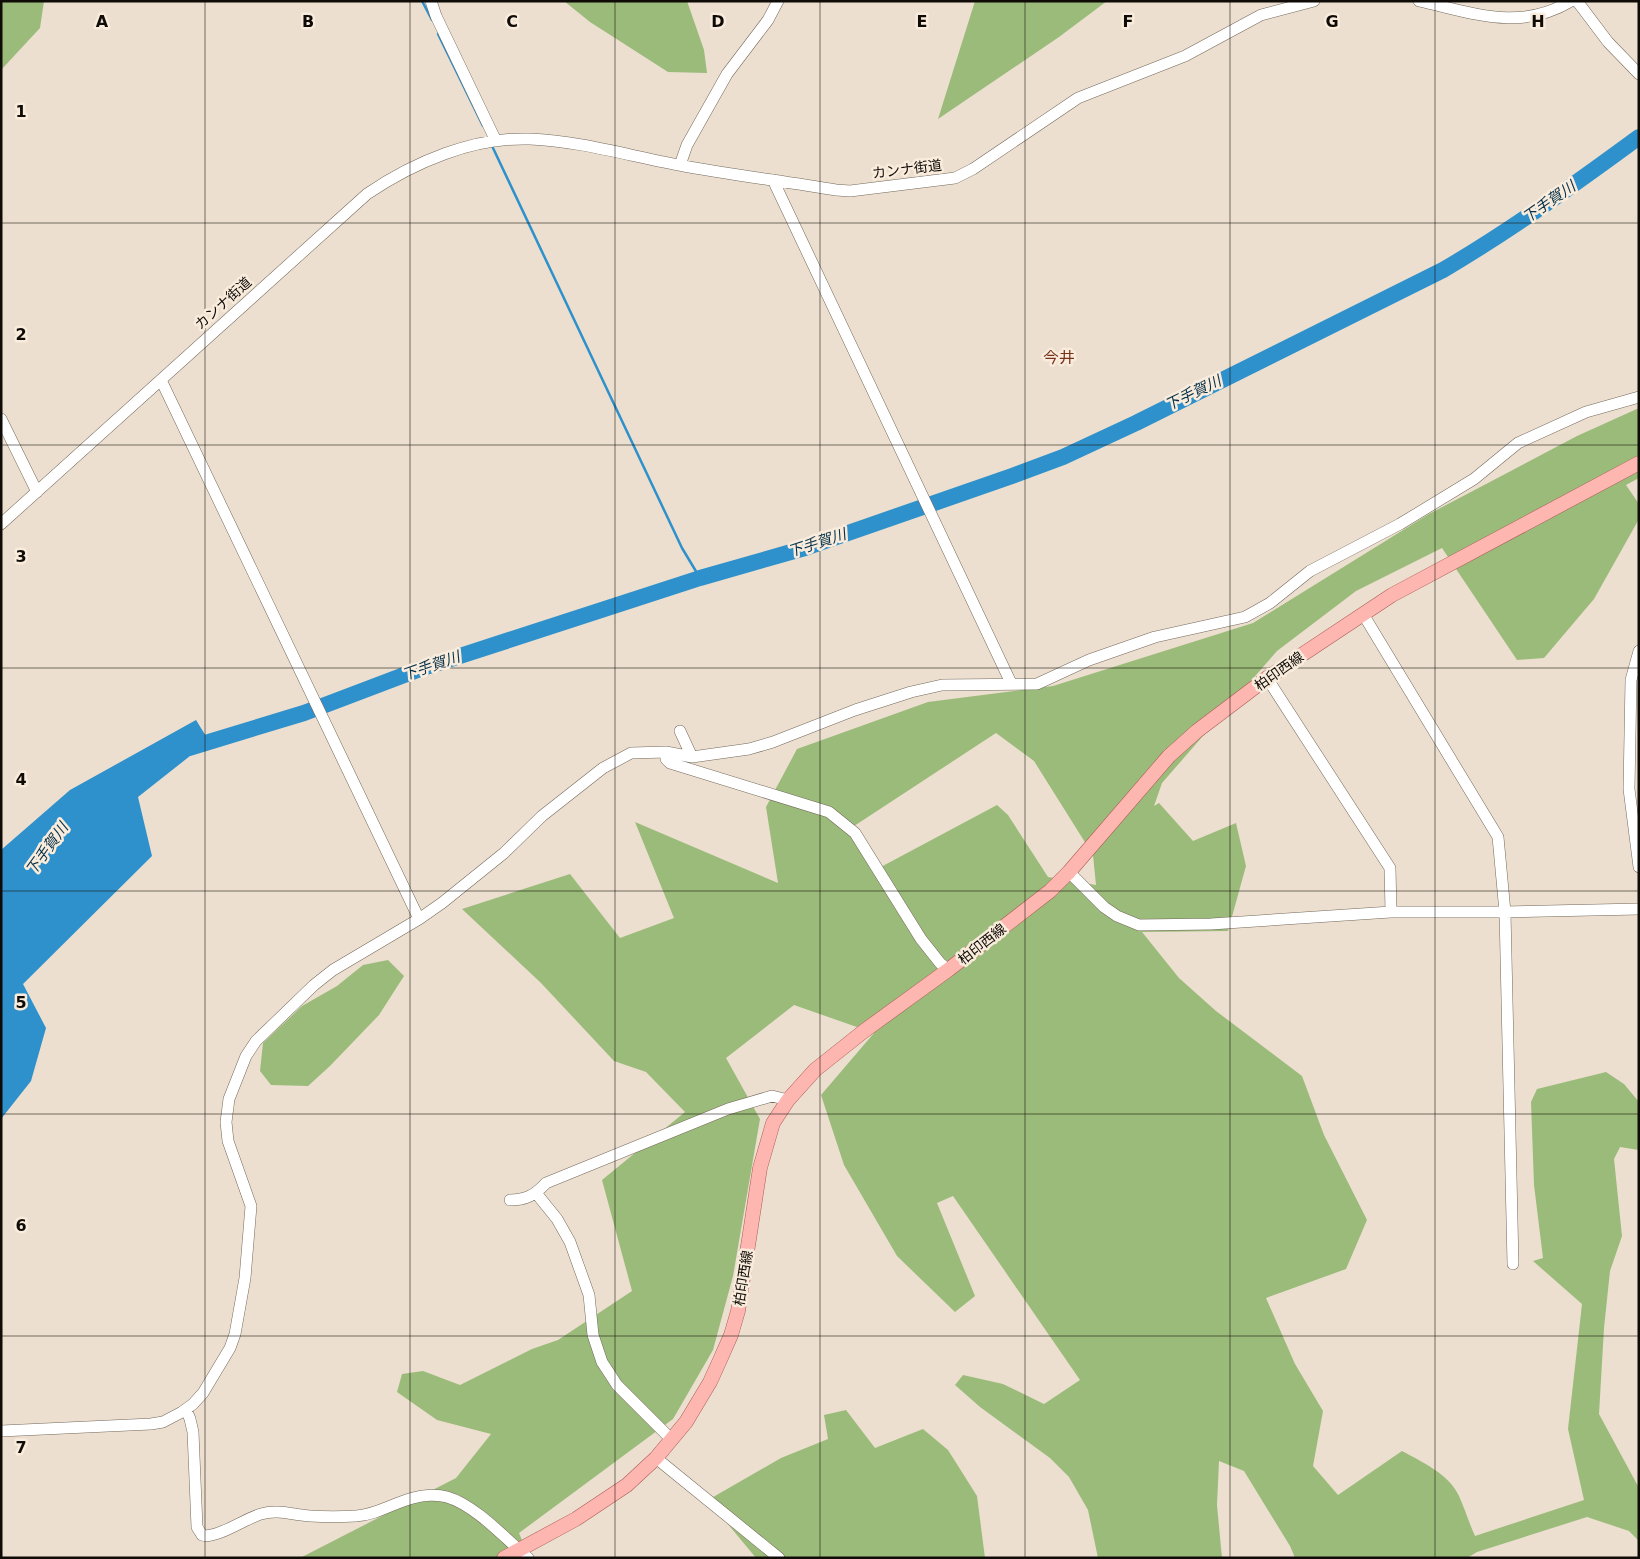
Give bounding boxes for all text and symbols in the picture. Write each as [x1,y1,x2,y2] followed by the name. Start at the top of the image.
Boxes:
[96,12,109,31] text: A
[302,12,314,31] text: B
[506,12,518,31] text: C
[711,12,725,31] text: D
[917,12,927,31] text: E
[1123,12,1133,31] text: F
[1325,12,1339,31] text: G
[1531,12,1545,31] text: H
[15,102,27,121] text: 1
[871,157,943,181] street label: カンナ街道
[1519,176,1580,227] water label: 下手賀川
[192,274,254,332] street label: カンナ街道
[15,325,27,344] text: 2
[1043,348,1075,367] district label: 今井
[1162,371,1226,414] water label: 下手賀川
[786,525,850,561] water label: 下手賀川
[15,547,27,566] text: 3
[400,647,464,684] water label: 下手賀川
[1251,648,1307,694] street label: 柏印西線
[15,770,27,789] text: 4
[22,818,73,879] water label: 下手賀川
[955,920,1009,968] street label: 柏印西線
[15,993,27,1012] text: 5
[15,1216,27,1235] text: 6
[731,1249,755,1307] street label: 柏印西線
[15,1438,27,1457] text: 7

